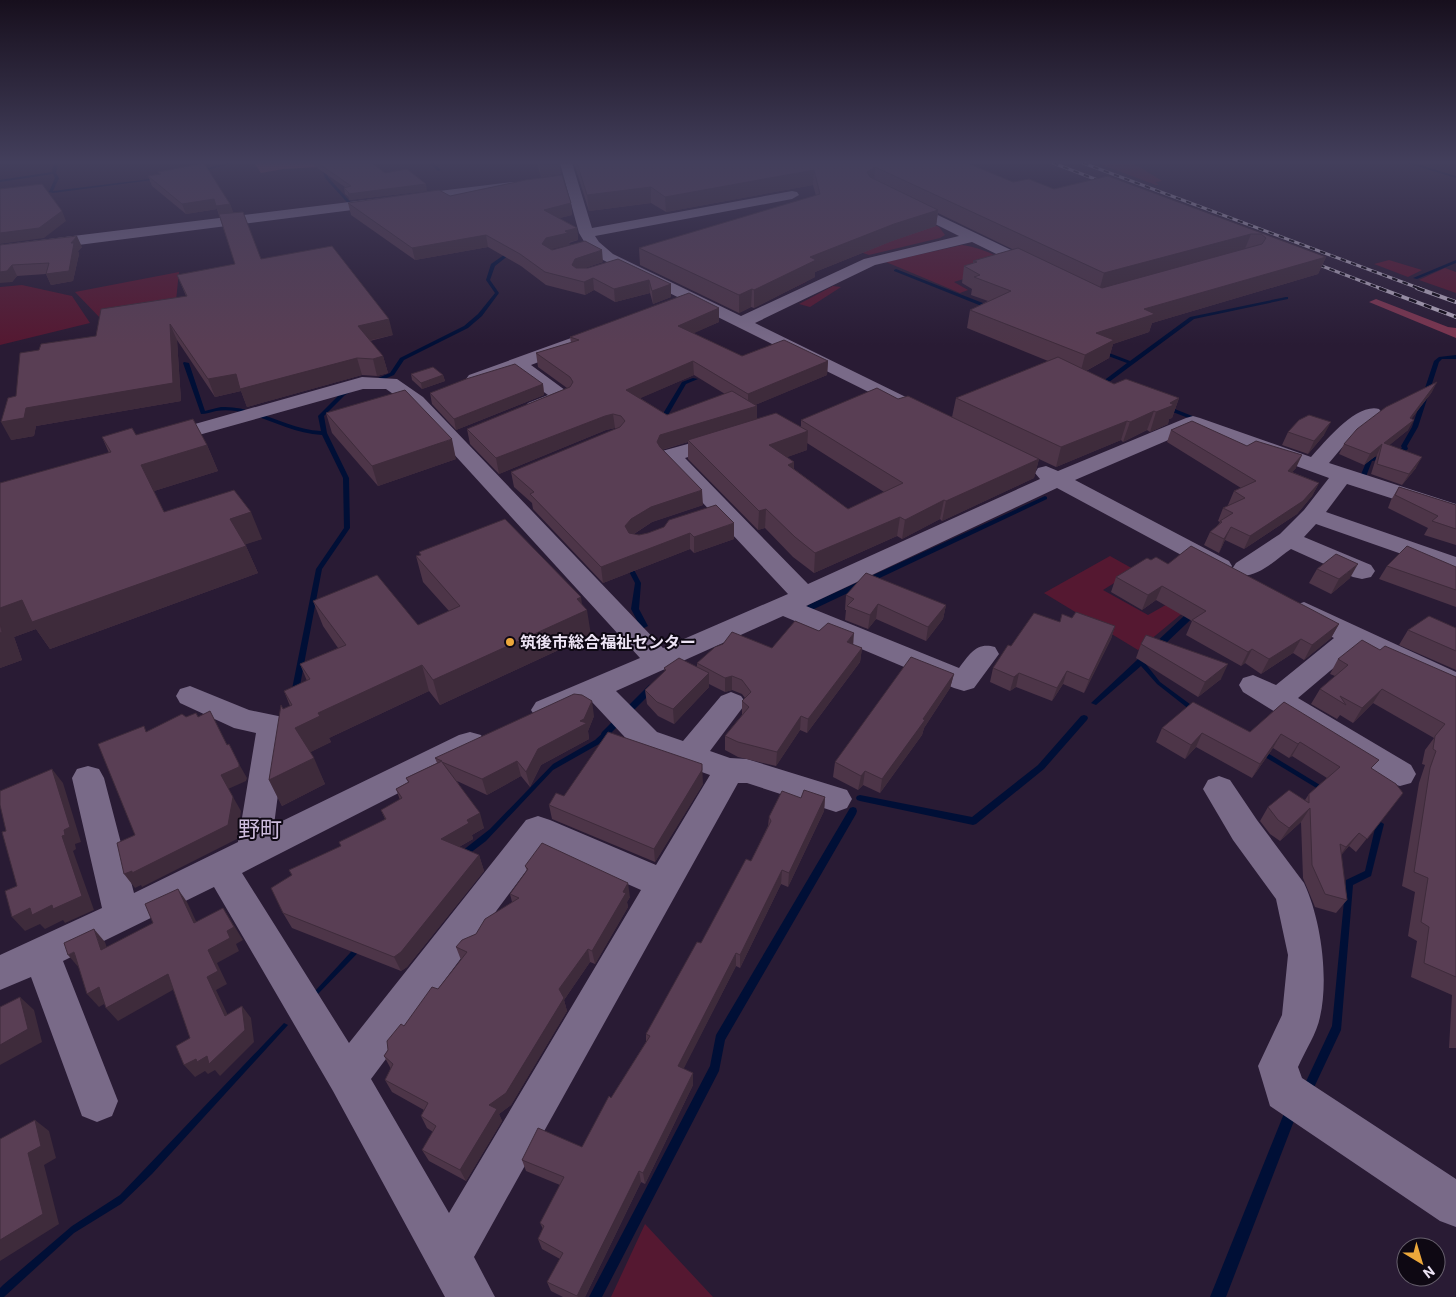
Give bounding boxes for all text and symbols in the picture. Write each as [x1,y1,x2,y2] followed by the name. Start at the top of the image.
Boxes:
[520,633,696,652] place label: 筑後市総合福祉センター
[504,636,516,648] marker: 筑後市総合福祉センター
[238,817,282,842] district label: 野町
[1396,1237,1446,1287] north arrow
[1420,1263,1438,1282] text: N

